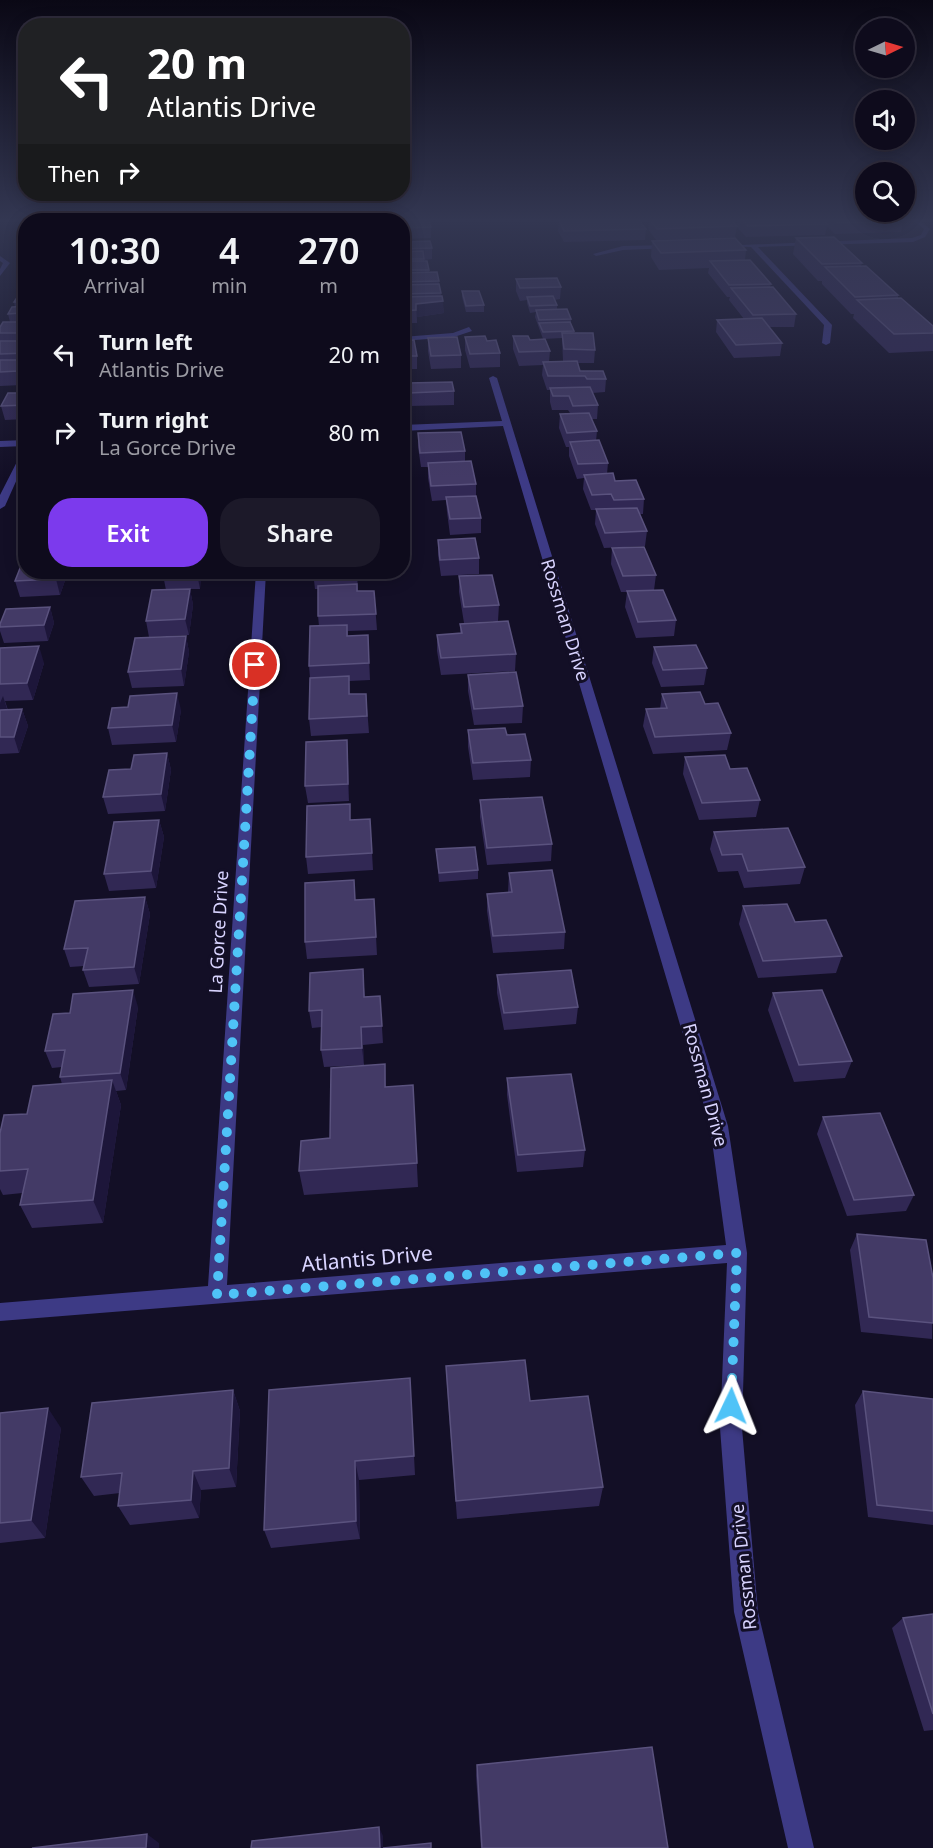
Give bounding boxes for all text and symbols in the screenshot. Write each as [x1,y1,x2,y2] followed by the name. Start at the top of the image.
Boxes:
[855,18,915,78] north arrow
[855,18,915,222] map controls
[147,34,247,91] text: 20 m
[48,42,126,120] icon: left
[147,88,316,125] text: Atlantis Drive
[855,90,915,150] button: sound
[112,156,145,189] icon: right
[48,158,100,188] text: Then
[855,162,915,222] button: search
[68,226,161,275] text: 10:30
[219,226,240,275] text: 4
[298,226,360,275] text: 270
[84,272,145,299] text: Arrival
[211,272,247,299] text: min
[319,272,338,299] text: m
[99,326,193,356] text: Turn left
[48,338,81,371] icon: left
[329,339,380,369] text: 20 m
[99,356,224,383] text: Atlantis Drive
[99,404,209,434] text: Turn right
[48,416,81,449] icon: right
[329,417,380,447] text: 80 m
[99,434,236,461] text: La Gorce Drive
[48,498,208,567] button: Exit
[220,498,380,567] button: Share
[536,556,596,684] street label: Rossman Drive
[229,639,280,690] pin
[238,648,271,681] icon: arrive
[203,870,233,994] street label: La Gorce Drive
[678,1021,734,1149] street label: Rossman Drive
[300,1238,434,1278] street label: Atlantis Drive
[699,1374,763,1438] position arrow
[724,1503,762,1631] street label: Rossman Drive

